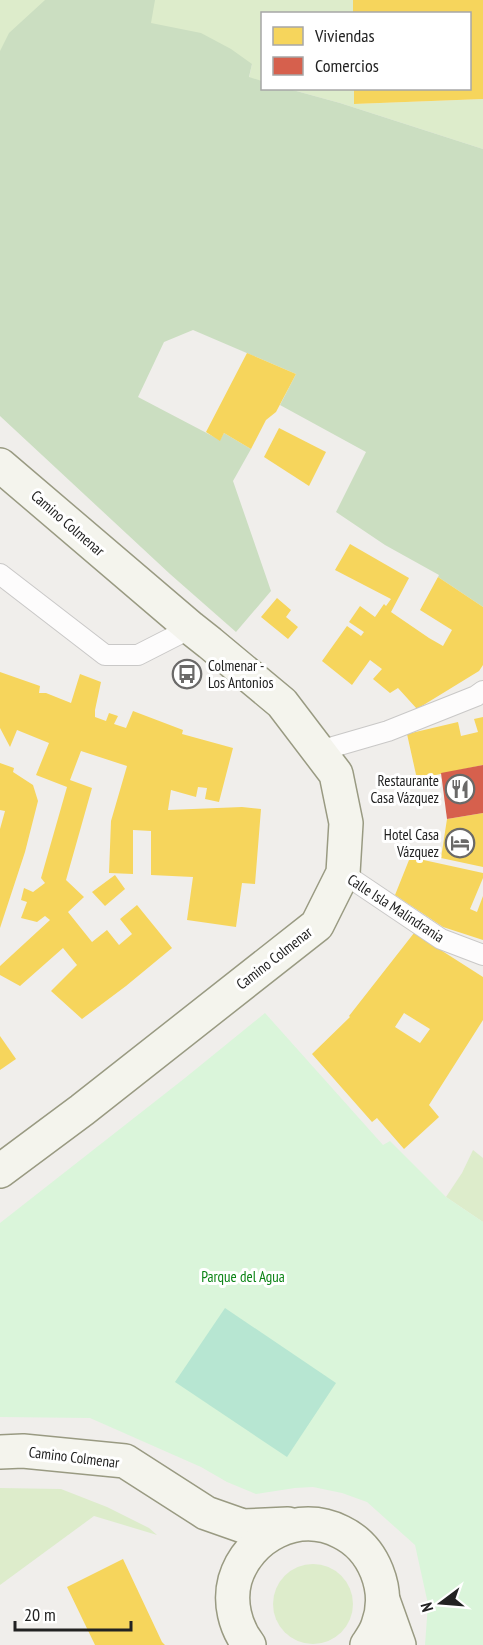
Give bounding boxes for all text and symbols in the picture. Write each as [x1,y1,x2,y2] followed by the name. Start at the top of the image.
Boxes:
[261,12,471,90] legend
[314,24,375,47] text: Viviendas
[315,54,379,77] text: Comercios
[27,486,109,561] street label: Camino Colmenar
[208,656,273,692] place label: Colmenar - Los Antonios
[171,658,203,690] bus stop icon: Colmenar - Los Antonios
[370,771,439,807] place label: Restaurante Casa Vázquez
[444,773,476,805] restaurant icon: Restaurante Casa Vázquez
[384,825,439,861] place label: Hotel Casa Vázquez
[444,827,476,859] hotel icon: Hotel Casa Vázquez
[344,870,448,946] street label: Calle Isla Malindrania
[232,922,316,994] street label: Camino Colmenar
[201,1267,285,1286] park label: Parque del Agua
[28,1442,121,1472] street label: Camino Colmenar
[411,1573,471,1633] north arrow
[15,1594,130,1632] scale bar
[416,1600,437,1614] text: N
[24,1603,56,1626] text: 20 m

